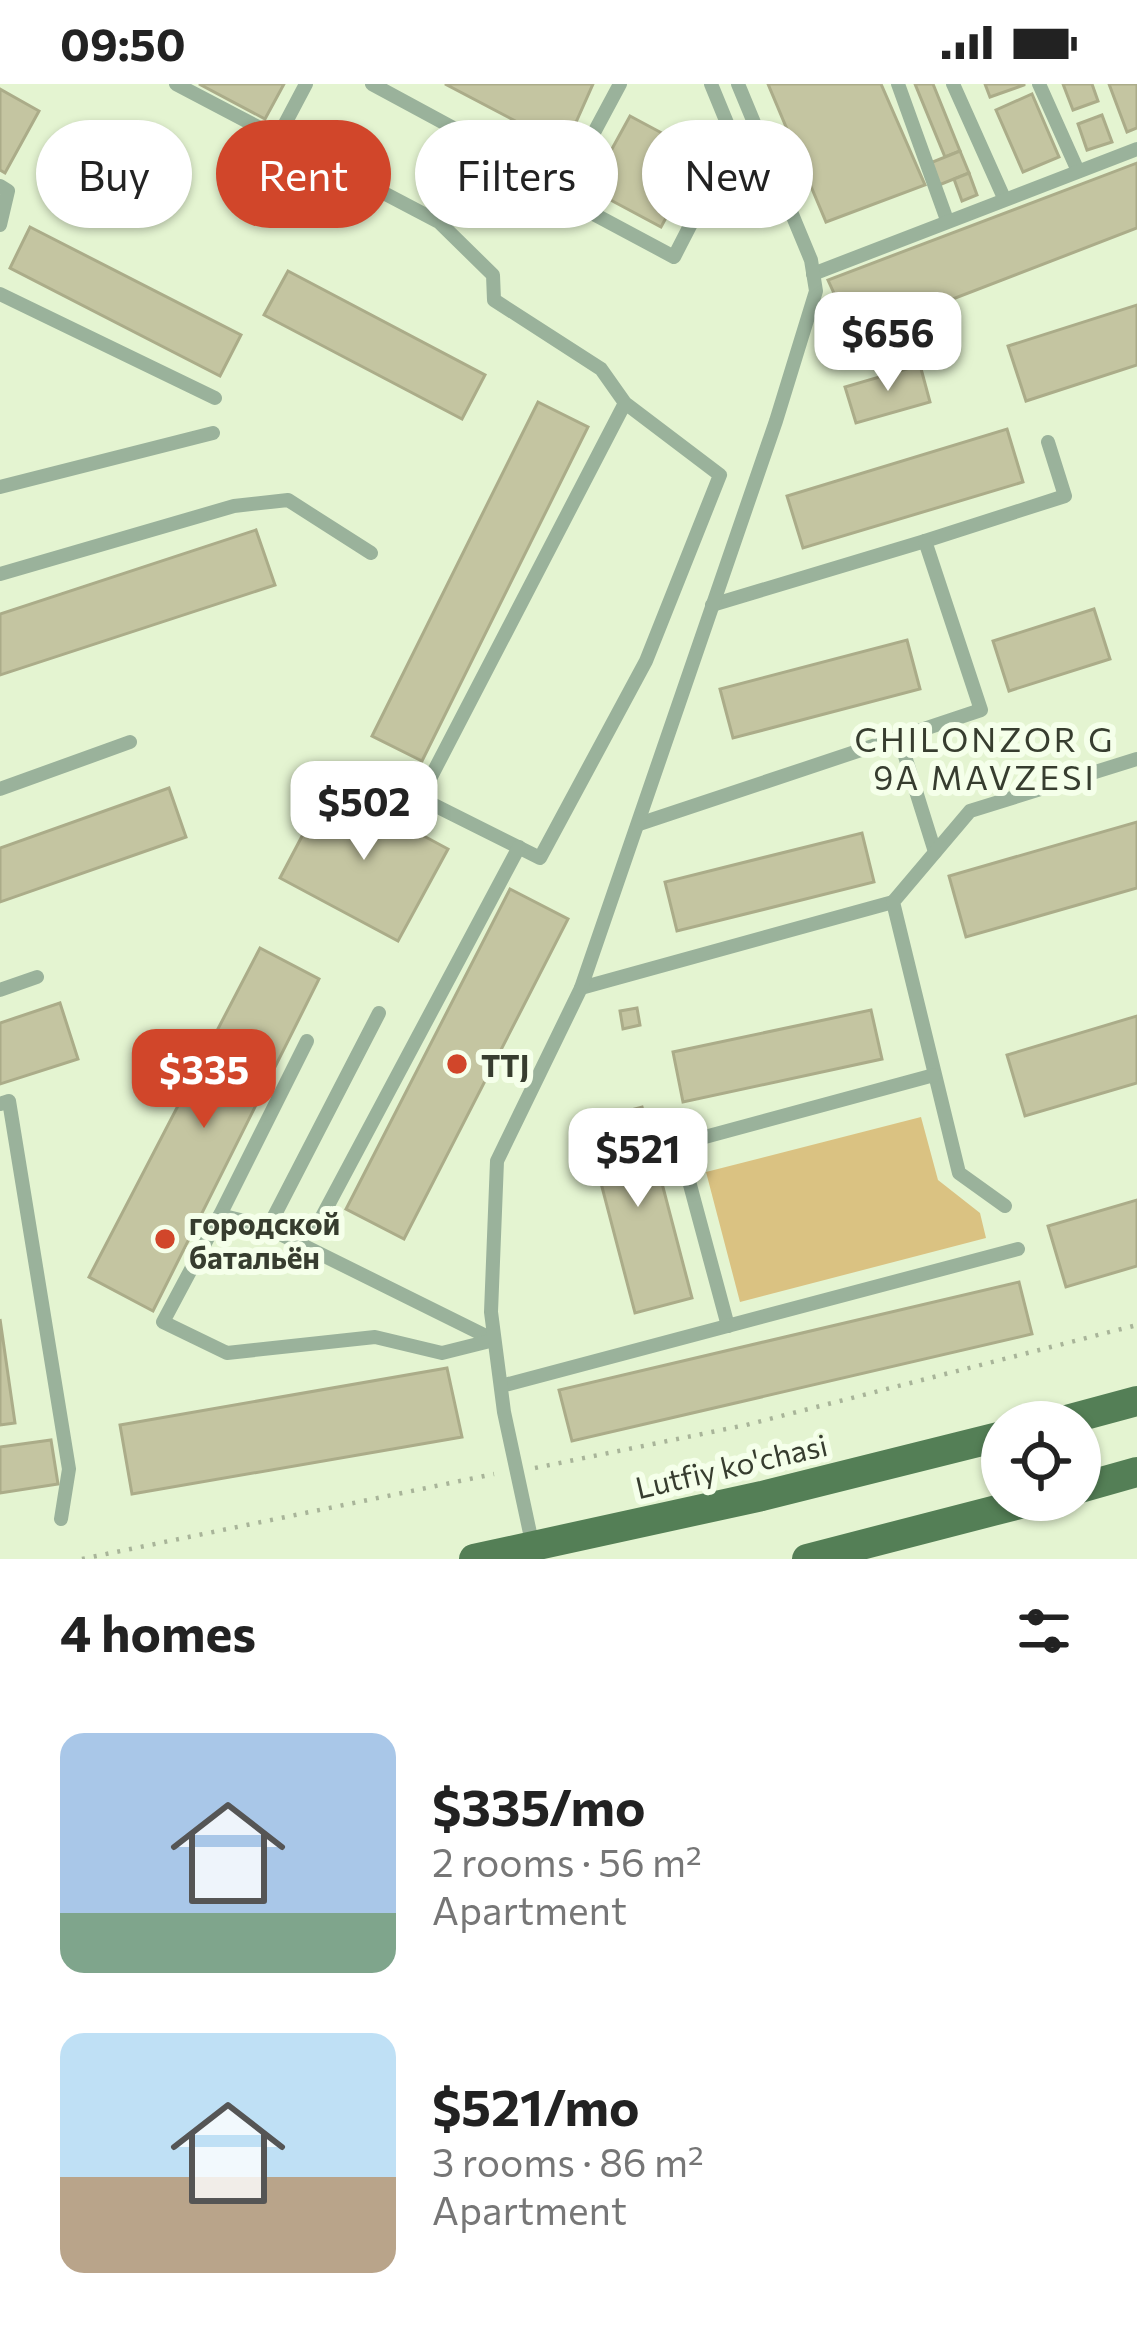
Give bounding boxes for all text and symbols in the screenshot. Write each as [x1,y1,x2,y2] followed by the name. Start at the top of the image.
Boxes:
[60,15,186,70] text: 09:50
[36,120,192,228] chip: Buy
[216,120,391,228] chip: Rent
[415,120,618,228] chip: Filters
[642,120,813,228] chip: New
[817,292,959,394] pin: $656
[841,307,935,355] text: $656
[855,718,1115,797] district label: CHILONZOR G 9A MAVZESI
[293,761,435,863] pin: $502
[317,776,411,824] text: $502
[133,1029,275,1131] pin: $335
[159,1044,249,1092] text: $335
[481,1046,529,1083] place label: TTJ
[444,1051,470,1077] marker: TTJ
[567,1108,709,1210] pin: $521
[596,1123,680,1171] text: $521
[189,1204,340,1275] place label: городской батальён
[152,1226,178,1252] marker: городской батальён
[981,1401,1101,1521] map controls
[981,1401,1101,1521] button: locate
[631,1425,831,1505] street label: Lutfiy ko'chasi
[1011,1598,1077,1664] icon: filters
[60,1600,256,1663] text: 4 homes
[432,1774,646,1837] text: $335/mo
[156,1781,300,1925] icon: home
[432,1837,702,1885] text: 2 rooms · 56 m²
[432,1885,627,1933] text: Apartment
[432,2074,640,2137] text: $521/mo
[156,2081,300,2225] icon: home
[432,2137,704,2185] text: 3 rooms · 86 m²
[432,2185,627,2233] text: Apartment

